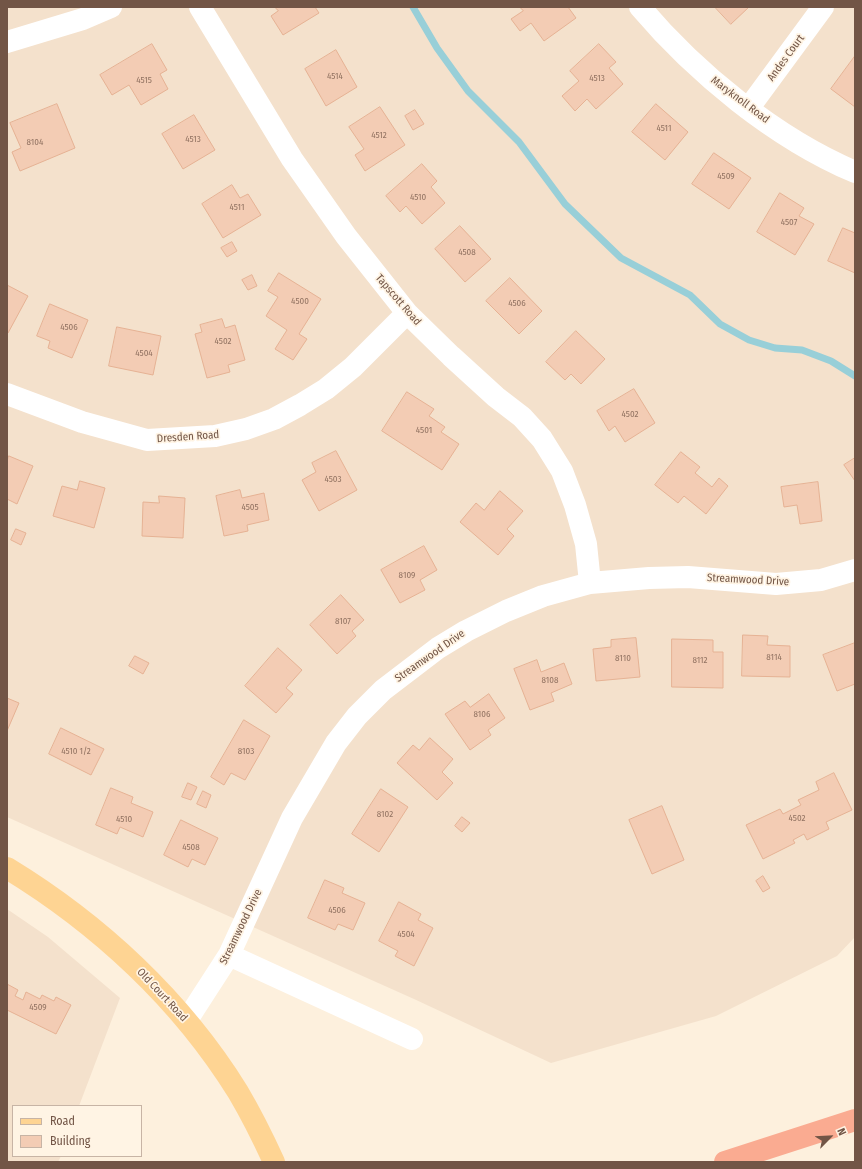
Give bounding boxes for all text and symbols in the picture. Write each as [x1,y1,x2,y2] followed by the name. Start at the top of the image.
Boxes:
[765,32,807,84] street label: Andes Court
[327,71,343,81] house number: 4514
[589,73,605,83] house number: 4513
[708,74,772,126] street label: Maryknoll Road
[136,75,152,85] house number: 4515
[657,123,671,133] house number: 4511
[371,130,387,140] house number: 4512
[185,134,201,144] house number: 4513
[27,137,43,147] house number: 8104
[717,171,735,181] house number: 4509
[410,192,426,202] house number: 4510
[230,202,244,212] house number: 4511
[781,217,797,227] house number: 4507
[458,247,476,257] house number: 4508
[372,272,424,328] street label: Tapscott Road
[291,296,309,306] house number: 4500
[508,298,526,308] house number: 4506
[60,322,78,332] house number: 4506
[215,336,231,346] house number: 4502
[135,348,153,358] house number: 4504
[622,409,638,419] house number: 4502
[416,425,432,435] house number: 4501
[156,428,220,446] street label: Dresden Road
[324,474,342,484] house number: 4503
[241,502,259,512] house number: 4505
[399,570,415,580] house number: 8109
[707,571,789,589] street label: Streamwood Drive
[335,616,351,626] house number: 8107
[393,627,467,685] street label: Streamwood Drive
[766,652,782,662] house number: 8114
[615,653,631,663] house number: 8110
[692,655,708,665] house number: 8112
[542,675,558,685] house number: 8108
[474,709,490,719] house number: 8106
[61,746,91,756] house number: 4510 1/2
[238,746,254,756] house number: 8103
[377,809,393,819] house number: 8102
[789,813,805,823] house number: 4502
[116,814,132,824] house number: 4510
[182,842,200,852] house number: 4508
[217,887,265,967] street label: Streamwood Drive
[328,905,346,915] house number: 4506
[397,929,415,939] house number: 4504
[134,966,190,1024] street label: Old Court Road
[29,1002,47,1012] house number: 4509
[12,1105,142,1157] legend
[50,1114,75,1128] text: Road
[810,1117,850,1157] north arrow
[834,1126,849,1138] text: N
[50,1134,90,1148] text: Building

